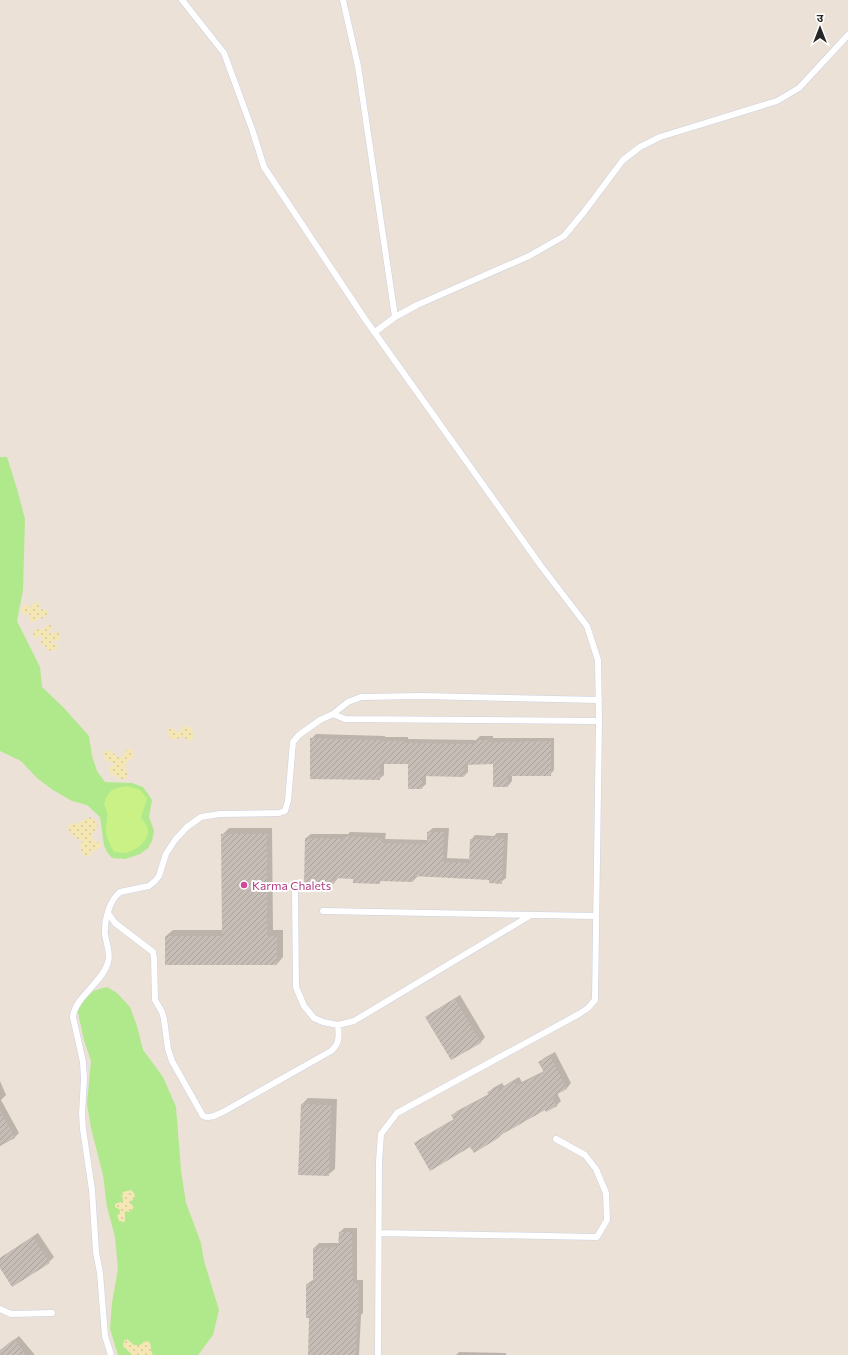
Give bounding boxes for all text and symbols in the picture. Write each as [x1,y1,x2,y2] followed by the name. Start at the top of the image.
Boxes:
[800,8,840,48] north arrow
[817,11,824,24] text: उ
[252,878,331,892] place label: Karma Chalets
[239,880,249,890] marker: Karma Chalets

